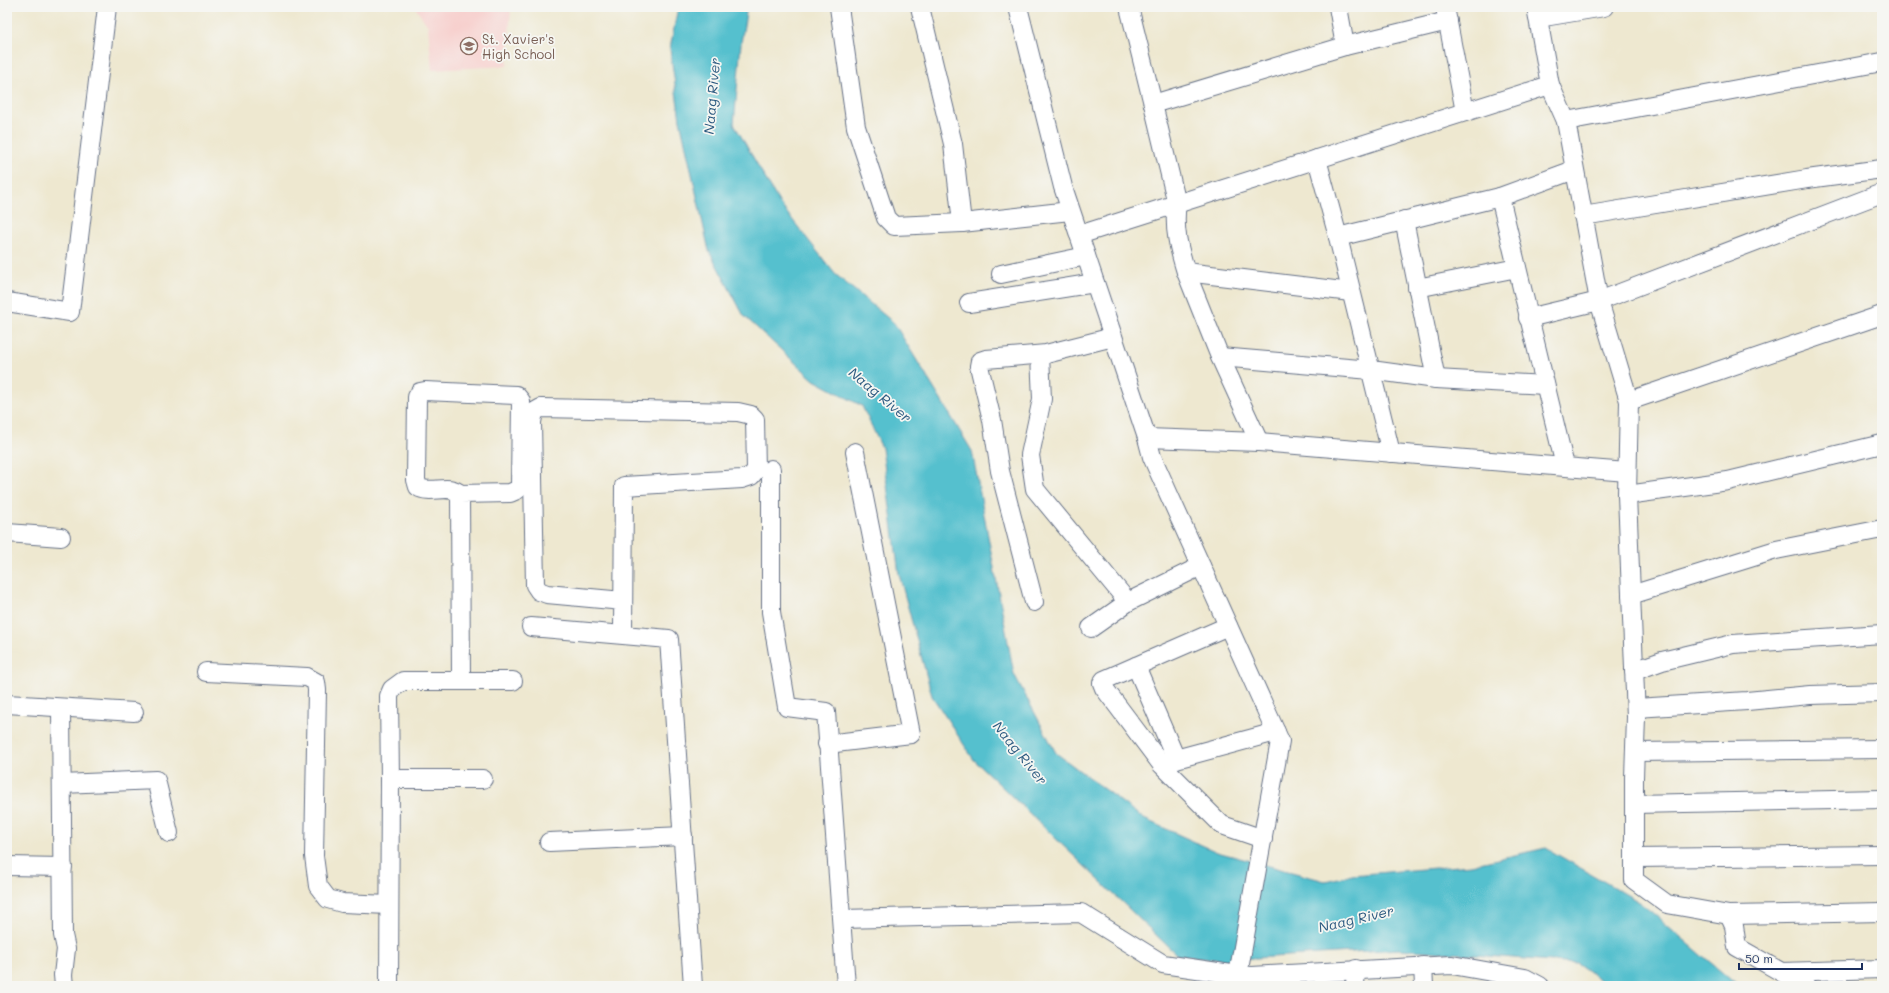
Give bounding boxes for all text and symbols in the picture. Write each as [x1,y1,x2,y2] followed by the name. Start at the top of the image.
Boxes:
[482,30,555,62] place label: St. Xavier's High School
[459,36,479,56] school or university icon: St. Xavier's High School
[699,57,724,135] water label: Naag River
[845,363,916,427] water label: Naag River
[989,717,1052,788] water label: Naag River
[1316,901,1395,936] water label: Naag River
[1739,945,1862,971] scale bar
[1745,950,1773,966] text: 50 m

